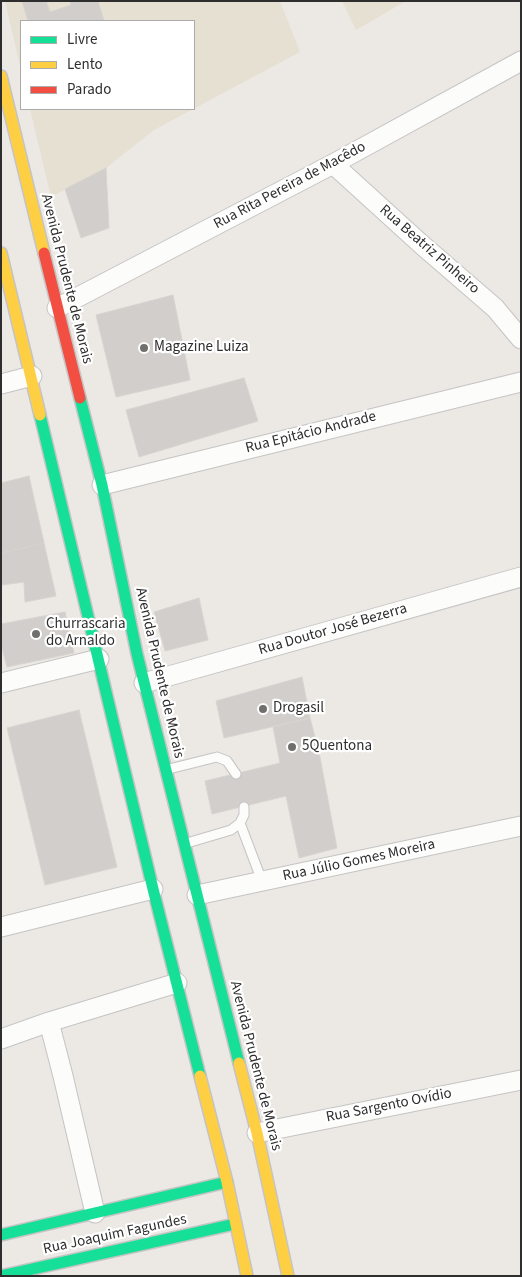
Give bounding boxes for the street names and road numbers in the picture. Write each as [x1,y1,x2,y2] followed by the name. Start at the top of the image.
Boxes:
[211,138,369,234] street label: Rua Rita Pereira de Macêdo
[36,192,96,366] street label: Avenida Prudente de Morais
[375,202,483,298] street label: Rua Beatriz Pinheiro
[244,408,378,458] street label: Rua Epitácio Andrade
[131,586,187,760] street label: Avenida Prudente de Morais
[257,600,409,660] street label: Rua Doutor José Bezerra
[281,836,437,886] street label: Rua Júlio Gomes Moreira
[225,979,285,1153] street label: Avenida Prudente de Morais
[325,1085,453,1127] street label: Rua Sargento Ovídio
[42,1211,188,1259] street label: Rua Joaquim Fagundes

